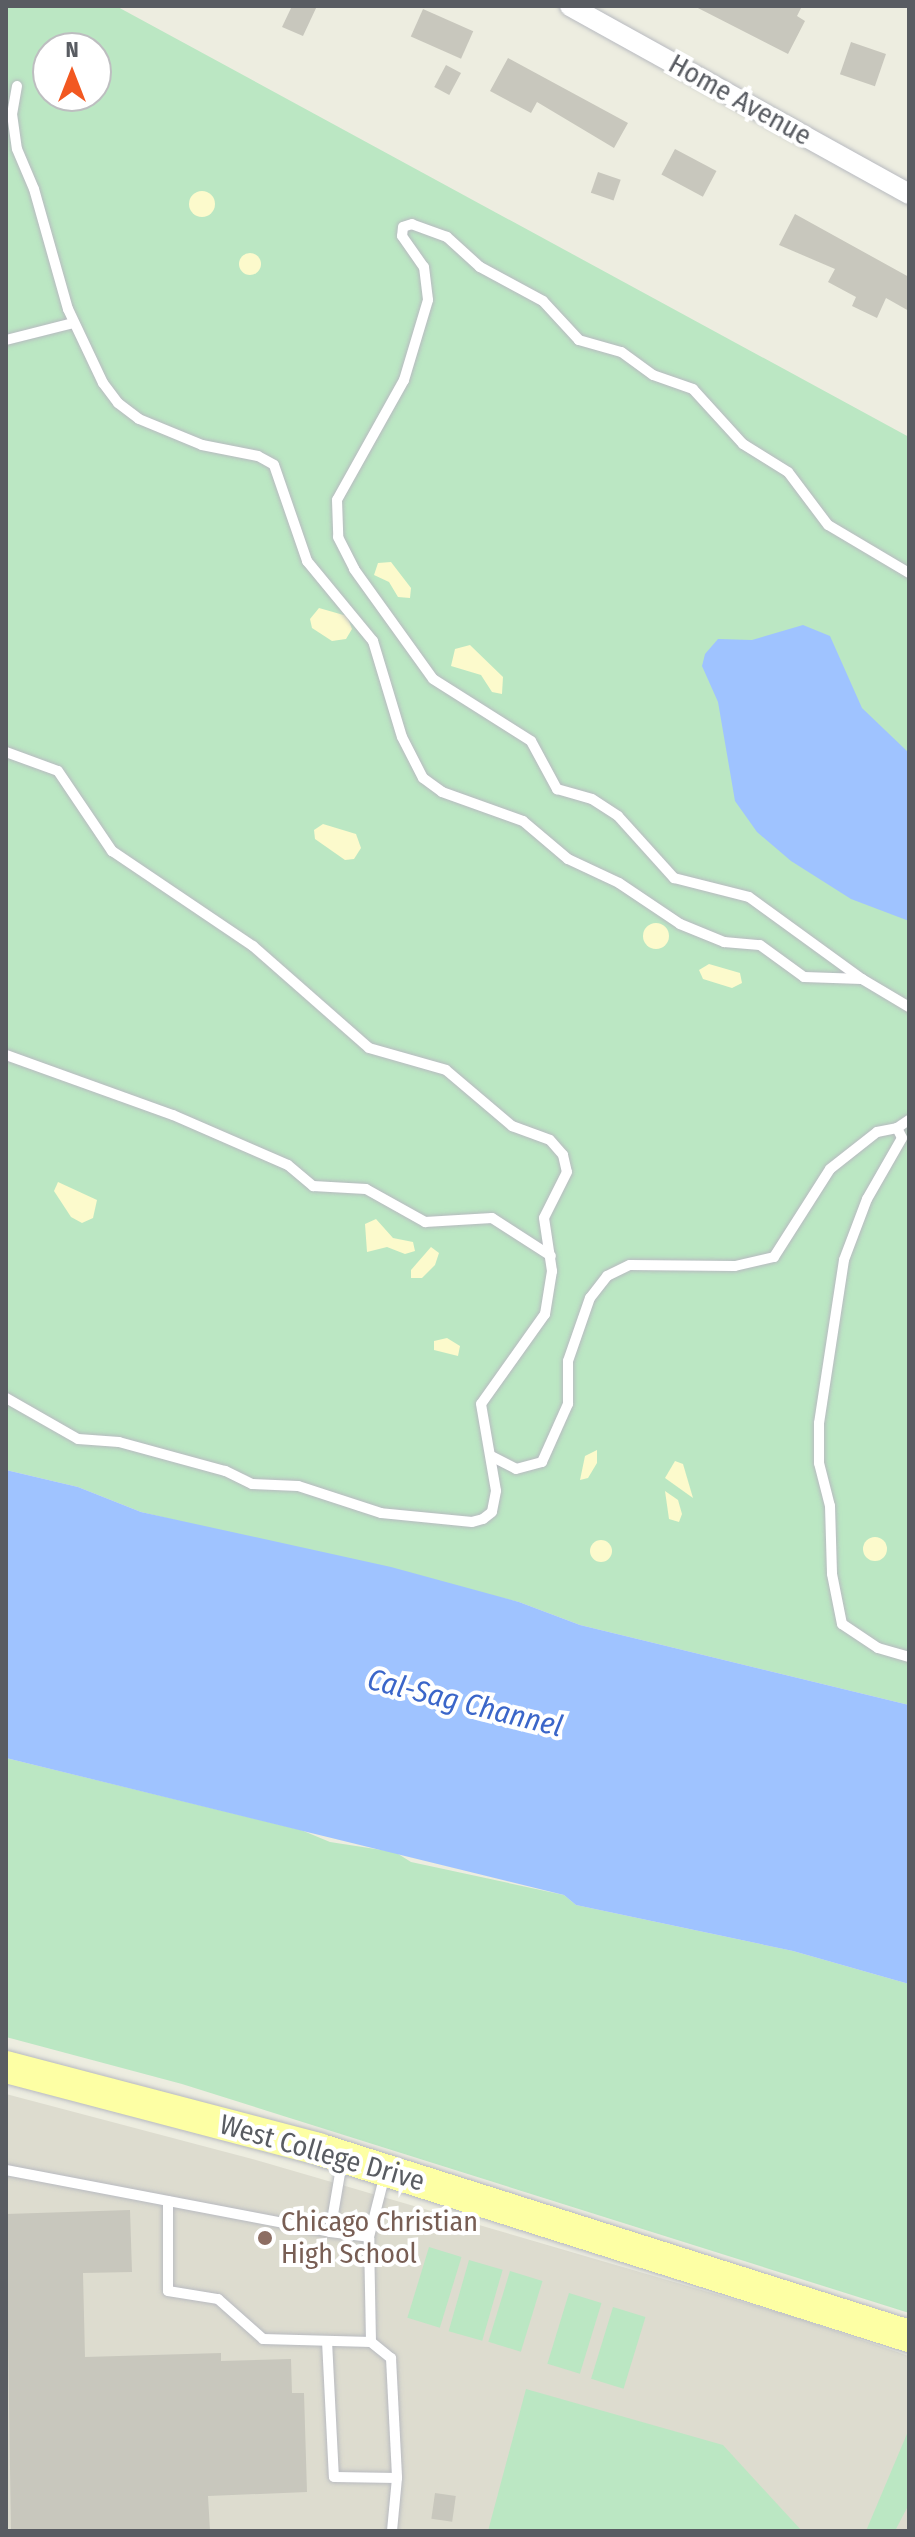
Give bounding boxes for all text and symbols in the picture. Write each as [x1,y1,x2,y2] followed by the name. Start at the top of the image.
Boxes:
[32,32,112,112] north arrow
[65,36,79,63] text: N
[663,47,817,153] street label: Home Avenue
[364,1661,566,1745] water label: Cal-Sag Channel
[216,2108,428,2198] street label: West College Drive
[281,2205,478,2271] place label: Chicago Christian High School
[256,2229,274,2247] marker: Chicago Christian High School

